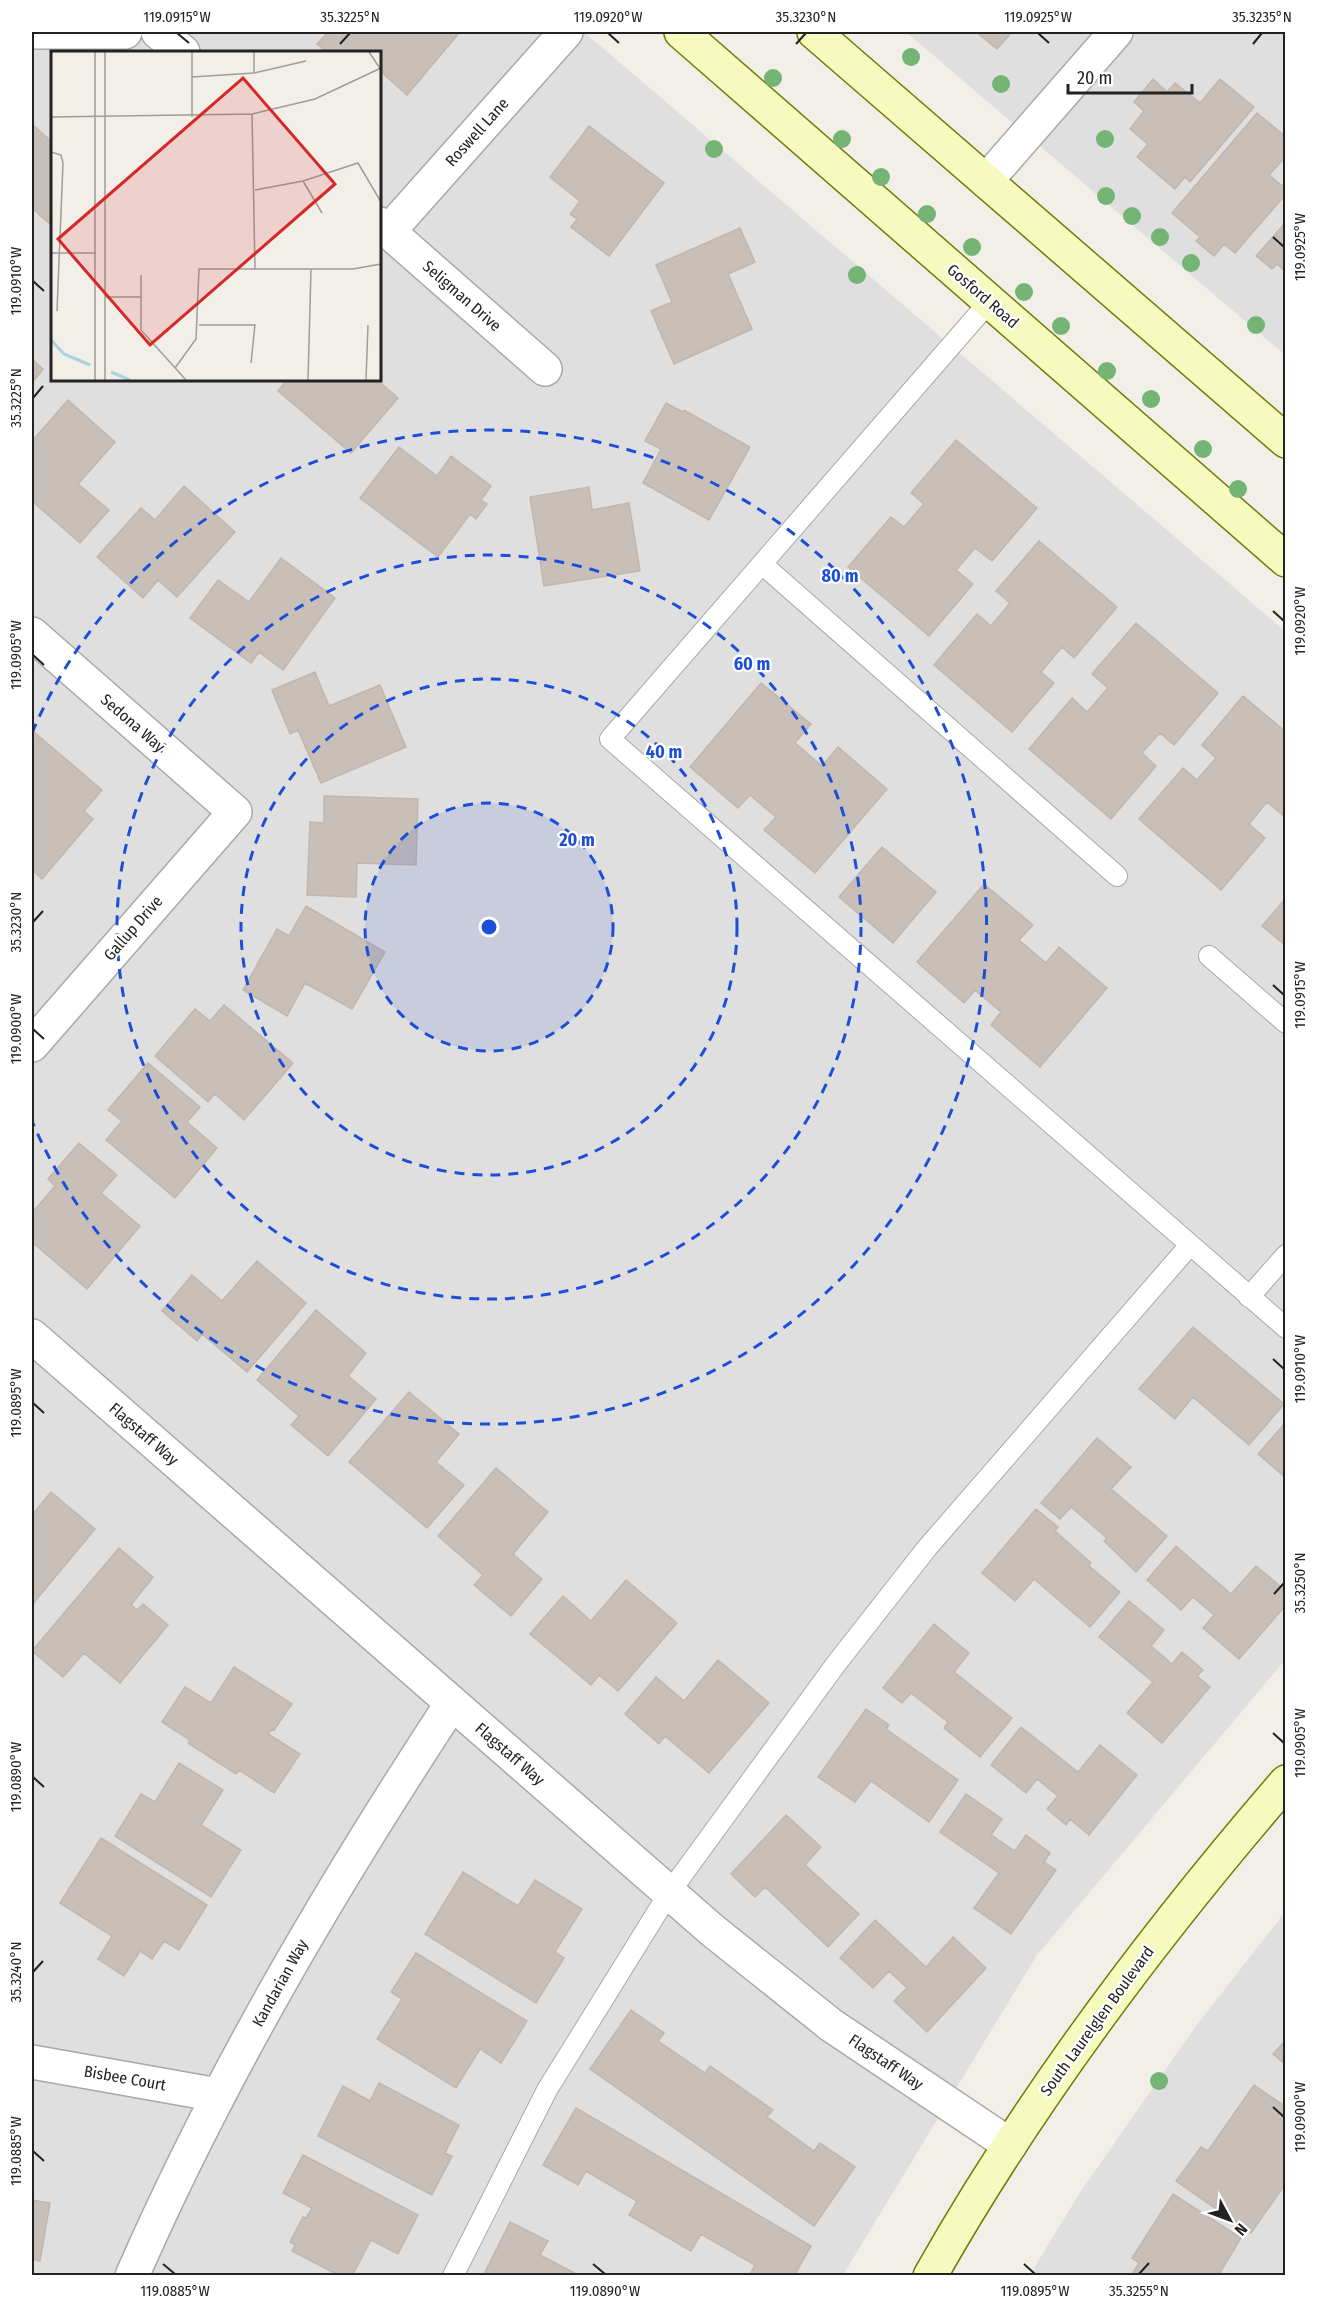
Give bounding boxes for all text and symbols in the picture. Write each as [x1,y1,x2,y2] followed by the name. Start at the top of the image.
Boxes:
[143,8,211,26] text: 119.0915°W
[320,8,380,26] text: 35.3225°N
[573,8,643,26] text: 119.0920°W
[776,8,836,26] text: 35.3230°N
[1004,8,1072,26] text: 119.0925°W
[1232,8,1292,26] text: 35.3235°N
[51,51,381,381] inset map
[1068,57,1192,95] scale bar
[1077,67,1112,89] text: 20 m
[441,94,513,170] street label: Roswell Lane
[1291,213,1309,281] text: 119.0925°W
[7,247,25,315] text: 119.0910°W
[419,257,505,335] street label: Seligman Drive
[943,260,1023,332] street label: Gosford Road
[7,368,25,428] text: 35.3225°N
[822,565,858,587] text: 80 m
[1291,586,1309,656] text: 119.0920°W
[7,620,25,690] text: 119.0905°W
[734,653,770,675] text: 60 m
[97,690,170,757] street label: Sedona Way
[646,741,682,763] text: 40 m
[558,829,595,851] text: 20 m
[7,892,25,952] text: 35.3230°N
[100,892,166,964] street label: Gallup Drive
[479,917,499,937] centre of rings
[1291,961,1309,1029] text: 119.0915°W
[7,994,25,1064] text: 119.0900°W
[1291,1335,1309,1403] text: 119.0910°W
[7,1368,25,1438] text: 119.0895°W
[105,1399,183,1470] street label: Flagstaff Way
[1291,1552,1309,1614] text: 35.3250°N
[1291,1708,1309,1778] text: 119.0905°W
[471,1719,549,1790] street label: Flagstaff Way
[7,1742,25,1812] text: 119.0890°W
[248,1935,312,2030] street label: Kandarian Way
[7,1941,25,2003] text: 35.3240°N
[1036,1942,1158,2100] street label: South Laurelglen Boulevard
[845,2030,928,2094] street label: Flagstaff Way
[82,2061,168,2095] street label: Bisbee Court
[1291,2082,1309,2152] text: 119.0900°W
[7,2116,25,2186] text: 119.0885°W
[1200,2190,1260,2250] north arrow
[1231,2220,1251,2239] text: N
[140,2282,210,2300] text: 119.0885°W
[570,2282,640,2300] text: 119.0890°W
[1000,2282,1070,2300] text: 119.0895°W
[1109,2282,1169,2300] text: 35.3255°N

